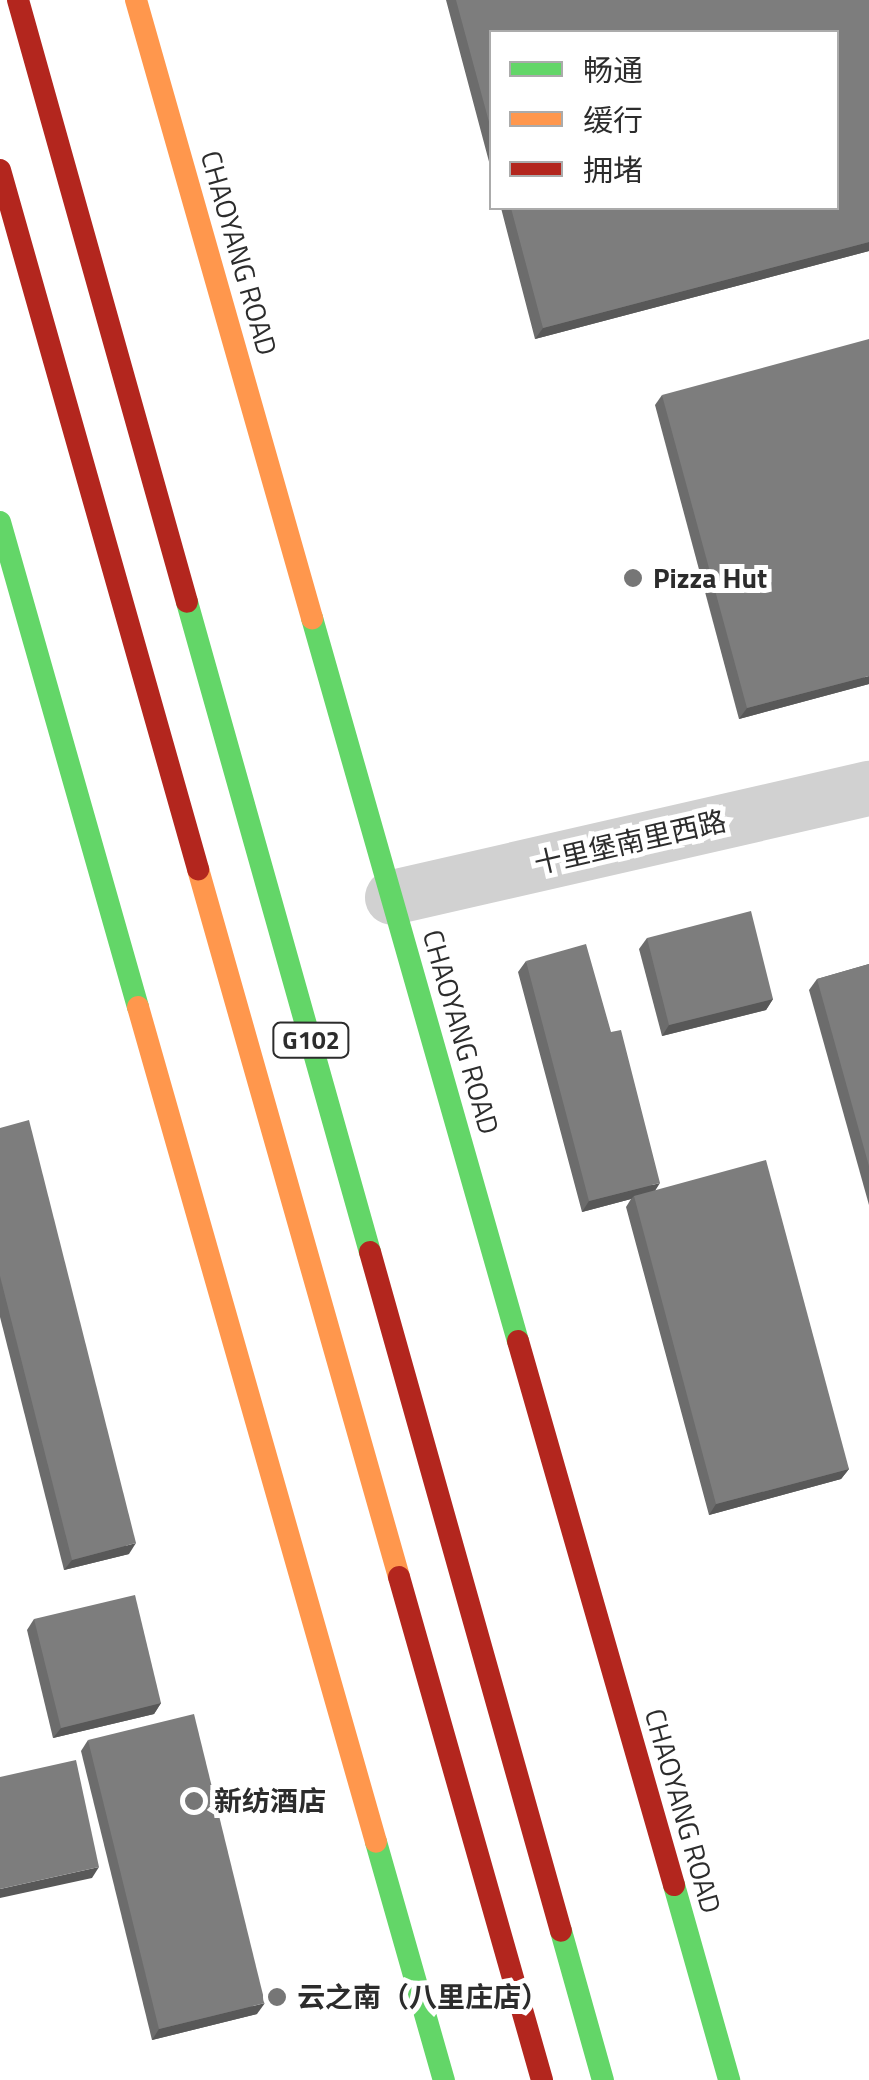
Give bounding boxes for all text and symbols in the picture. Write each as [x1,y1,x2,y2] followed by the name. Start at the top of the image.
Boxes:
[489,30,839,210] legend
[583,47,643,93] text: 畅通
[583,97,643,143] text: 缓行
[194,147,284,359] street label: CHAOYANG ROAD
[583,147,643,193] text: 拥堵
[653,561,767,595] place label: Pizza Hut
[622,567,644,589] marker: Pizza Hut
[531,804,729,880] street label: 十里堡南里西路
[416,926,506,1138] street label: CHAOYANG ROAD
[271,1020,351,1060] road number: G102
[638,1705,728,1917] street label: CHAOYANG ROAD
[214,1784,326,1818] place label: 新纺酒店
[183,1790,205,1812] marker: 新纺酒店
[297,1980,549,2014] place label: 云之南（八里庄店）
[266,1986,288,2008] marker: 云之南（八里庄店）

